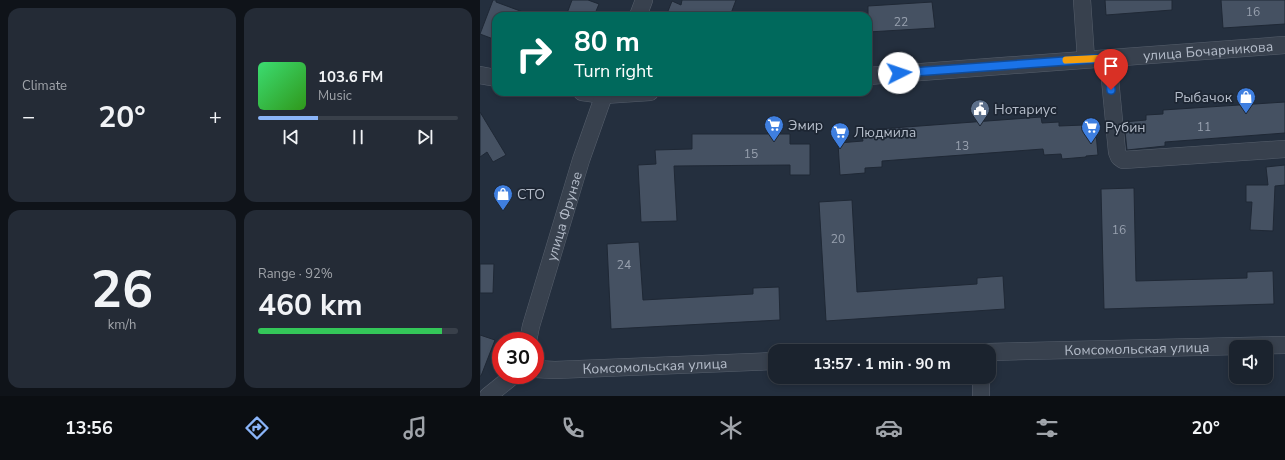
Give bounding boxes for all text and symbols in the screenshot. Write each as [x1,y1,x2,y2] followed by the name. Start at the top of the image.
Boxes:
[1246,4,1260,20] house number: 16
[894,14,908,30] house number: 22
[574,23,640,61] text: 80 m
[508,28,560,80] icon: right
[1142,36,1274,65] street label: улица Бочарникова
[1094,49,1128,90] pin
[878,52,920,94] position arrow
[1100,55,1122,77] icon: arrive
[574,59,653,83] text: Turn right
[318,67,383,87] text: 103.6 FM
[22,77,67,95] text: Climate
[1235,86,1257,114] shop icon: Рыбачок
[318,87,352,105] text: Music
[1175,88,1233,107] place label: Рыбачок
[98,97,146,138] text: 20°
[969,98,991,126] public building icon: Нотариус
[994,100,1057,119] place label: Нотариус
[22,102,35,132] text: −
[209,102,222,132] text: +
[763,114,785,142] supermarket icon: Эмир
[788,116,823,135] place label: Эмир
[1080,116,1102,144] supermarket icon: Рубин
[1105,118,1146,137] place label: Рубин
[1197,119,1211,135] house number: 11
[829,121,851,149] supermarket icon: Людмила
[854,123,916,142] place label: Людмила
[280,126,302,148] icon: previous
[347,126,369,148] icon: pause
[414,126,436,148] icon: next
[955,138,969,154] house number: 13
[744,146,758,162] house number: 15
[542,169,587,263] street label: улица Фрунзе
[492,183,514,211] shop icon: СТО
[517,185,545,204] place label: СТО
[1112,222,1126,238] house number: 16
[831,231,845,247] house number: 20
[91,254,153,325] text: 26
[617,257,631,273] house number: 24
[258,265,333,283] text: Range · 92%
[258,285,363,326] text: 460 km
[108,316,136,334] text: km/h
[492,332,544,384] speed limit sign: 30
[1064,337,1210,360] street label: Комсомольская улица
[1229,340,1273,384] map controls
[1229,340,1273,384] button: sound
[582,353,728,378] street label: Комсомольская улица
[813,354,951,374] text: 13:57 · 1 min · 90 m
[243,414,271,442] icon: directions
[401,414,429,442] icon: music
[559,414,587,442] icon: phone
[717,414,745,442] icon: climate
[875,414,903,442] icon: car
[1033,414,1061,442] icon: filters
[65,416,113,440] text: 13:56
[1191,416,1220,440] text: 20°

